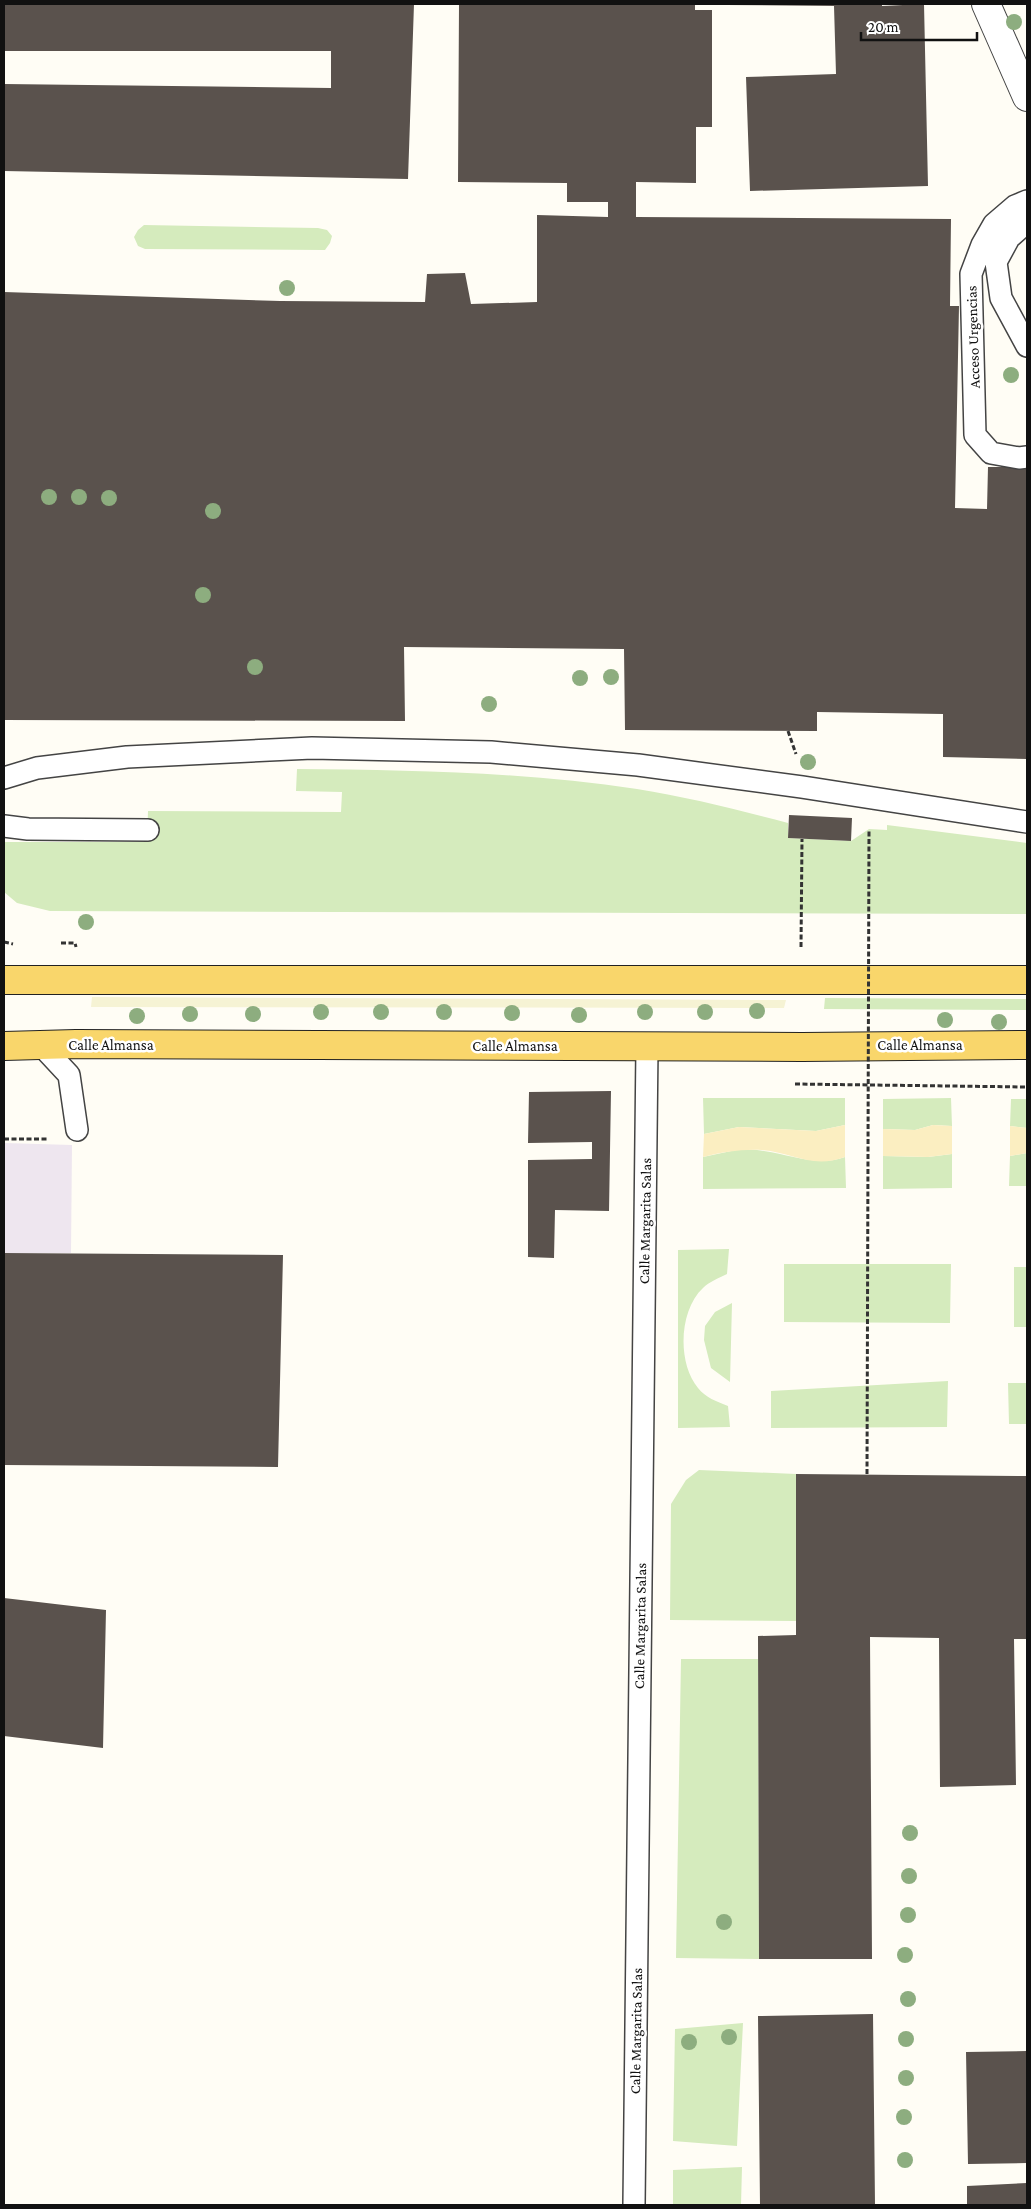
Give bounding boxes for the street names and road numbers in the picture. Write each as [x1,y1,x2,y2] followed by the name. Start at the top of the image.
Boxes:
[963,285,984,389] street label: Acceso Urgencias
[68,1037,154,1053] street label: Calle Almansa
[877,1037,963,1053] street label: Calle Almansa
[472,1038,558,1054] street label: Calle Almansa
[636,1158,655,1284] street label: Calle Margarita Salas
[631,1563,650,1689] street label: Calle Margarita Salas
[627,1968,646,2094] street label: Calle Margarita Salas

